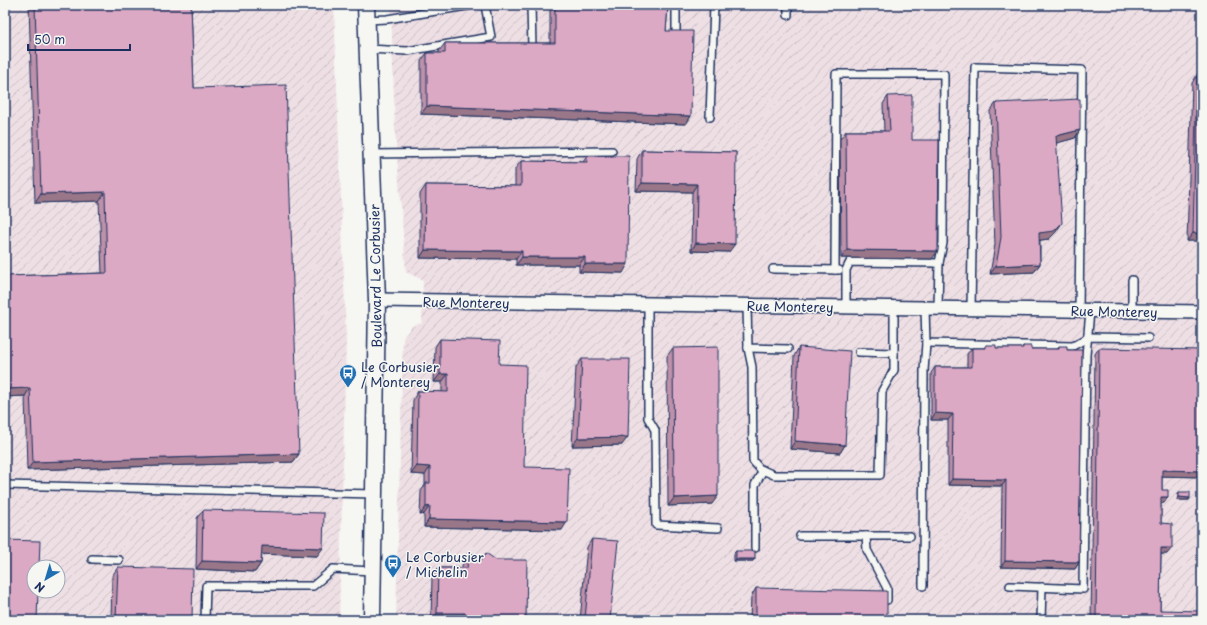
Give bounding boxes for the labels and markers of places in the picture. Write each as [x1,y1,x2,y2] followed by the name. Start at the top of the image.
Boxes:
[361,357,439,391] place label: Le Corbusier / Monterey
[338,363,358,388] bus stop icon: Le Corbusier / Monterey
[406,547,484,581] place label: Le Corbusier / Michelin
[383,553,403,578] bus stop icon: Le Corbusier / Michelin

